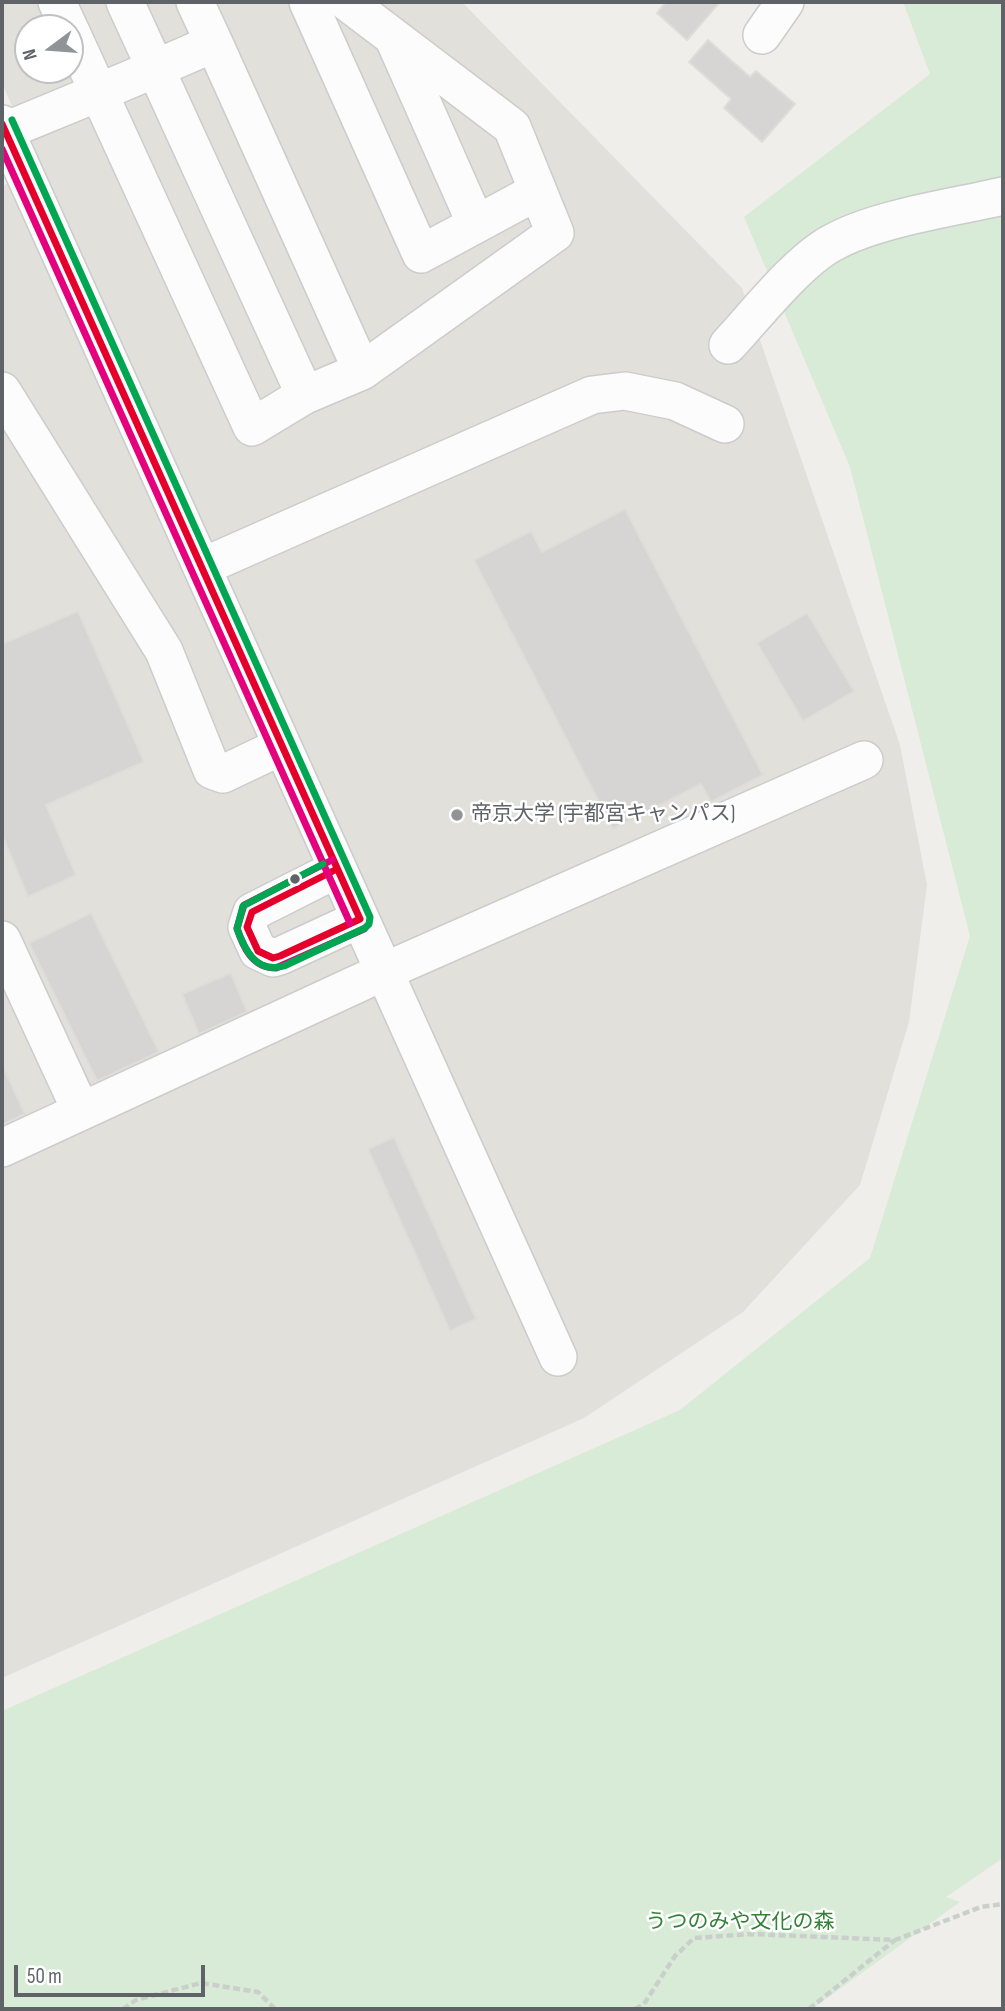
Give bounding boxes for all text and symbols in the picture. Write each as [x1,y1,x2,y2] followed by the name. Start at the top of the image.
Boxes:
[14,14,84,84] north arrow
[18,46,43,62] text: N
[471,802,735,828] place label: 帝京大学 (宇都宮キャンパス)
[449,807,465,823] marker: 帝京大学 (宇都宮キャンパス)
[288,872,302,886] unlabelled marker
[646,1910,834,1936] park label: うつのみや文化の森
[18,1952,208,1996] scale bar
[27,1964,62,1989] text: 50 m

